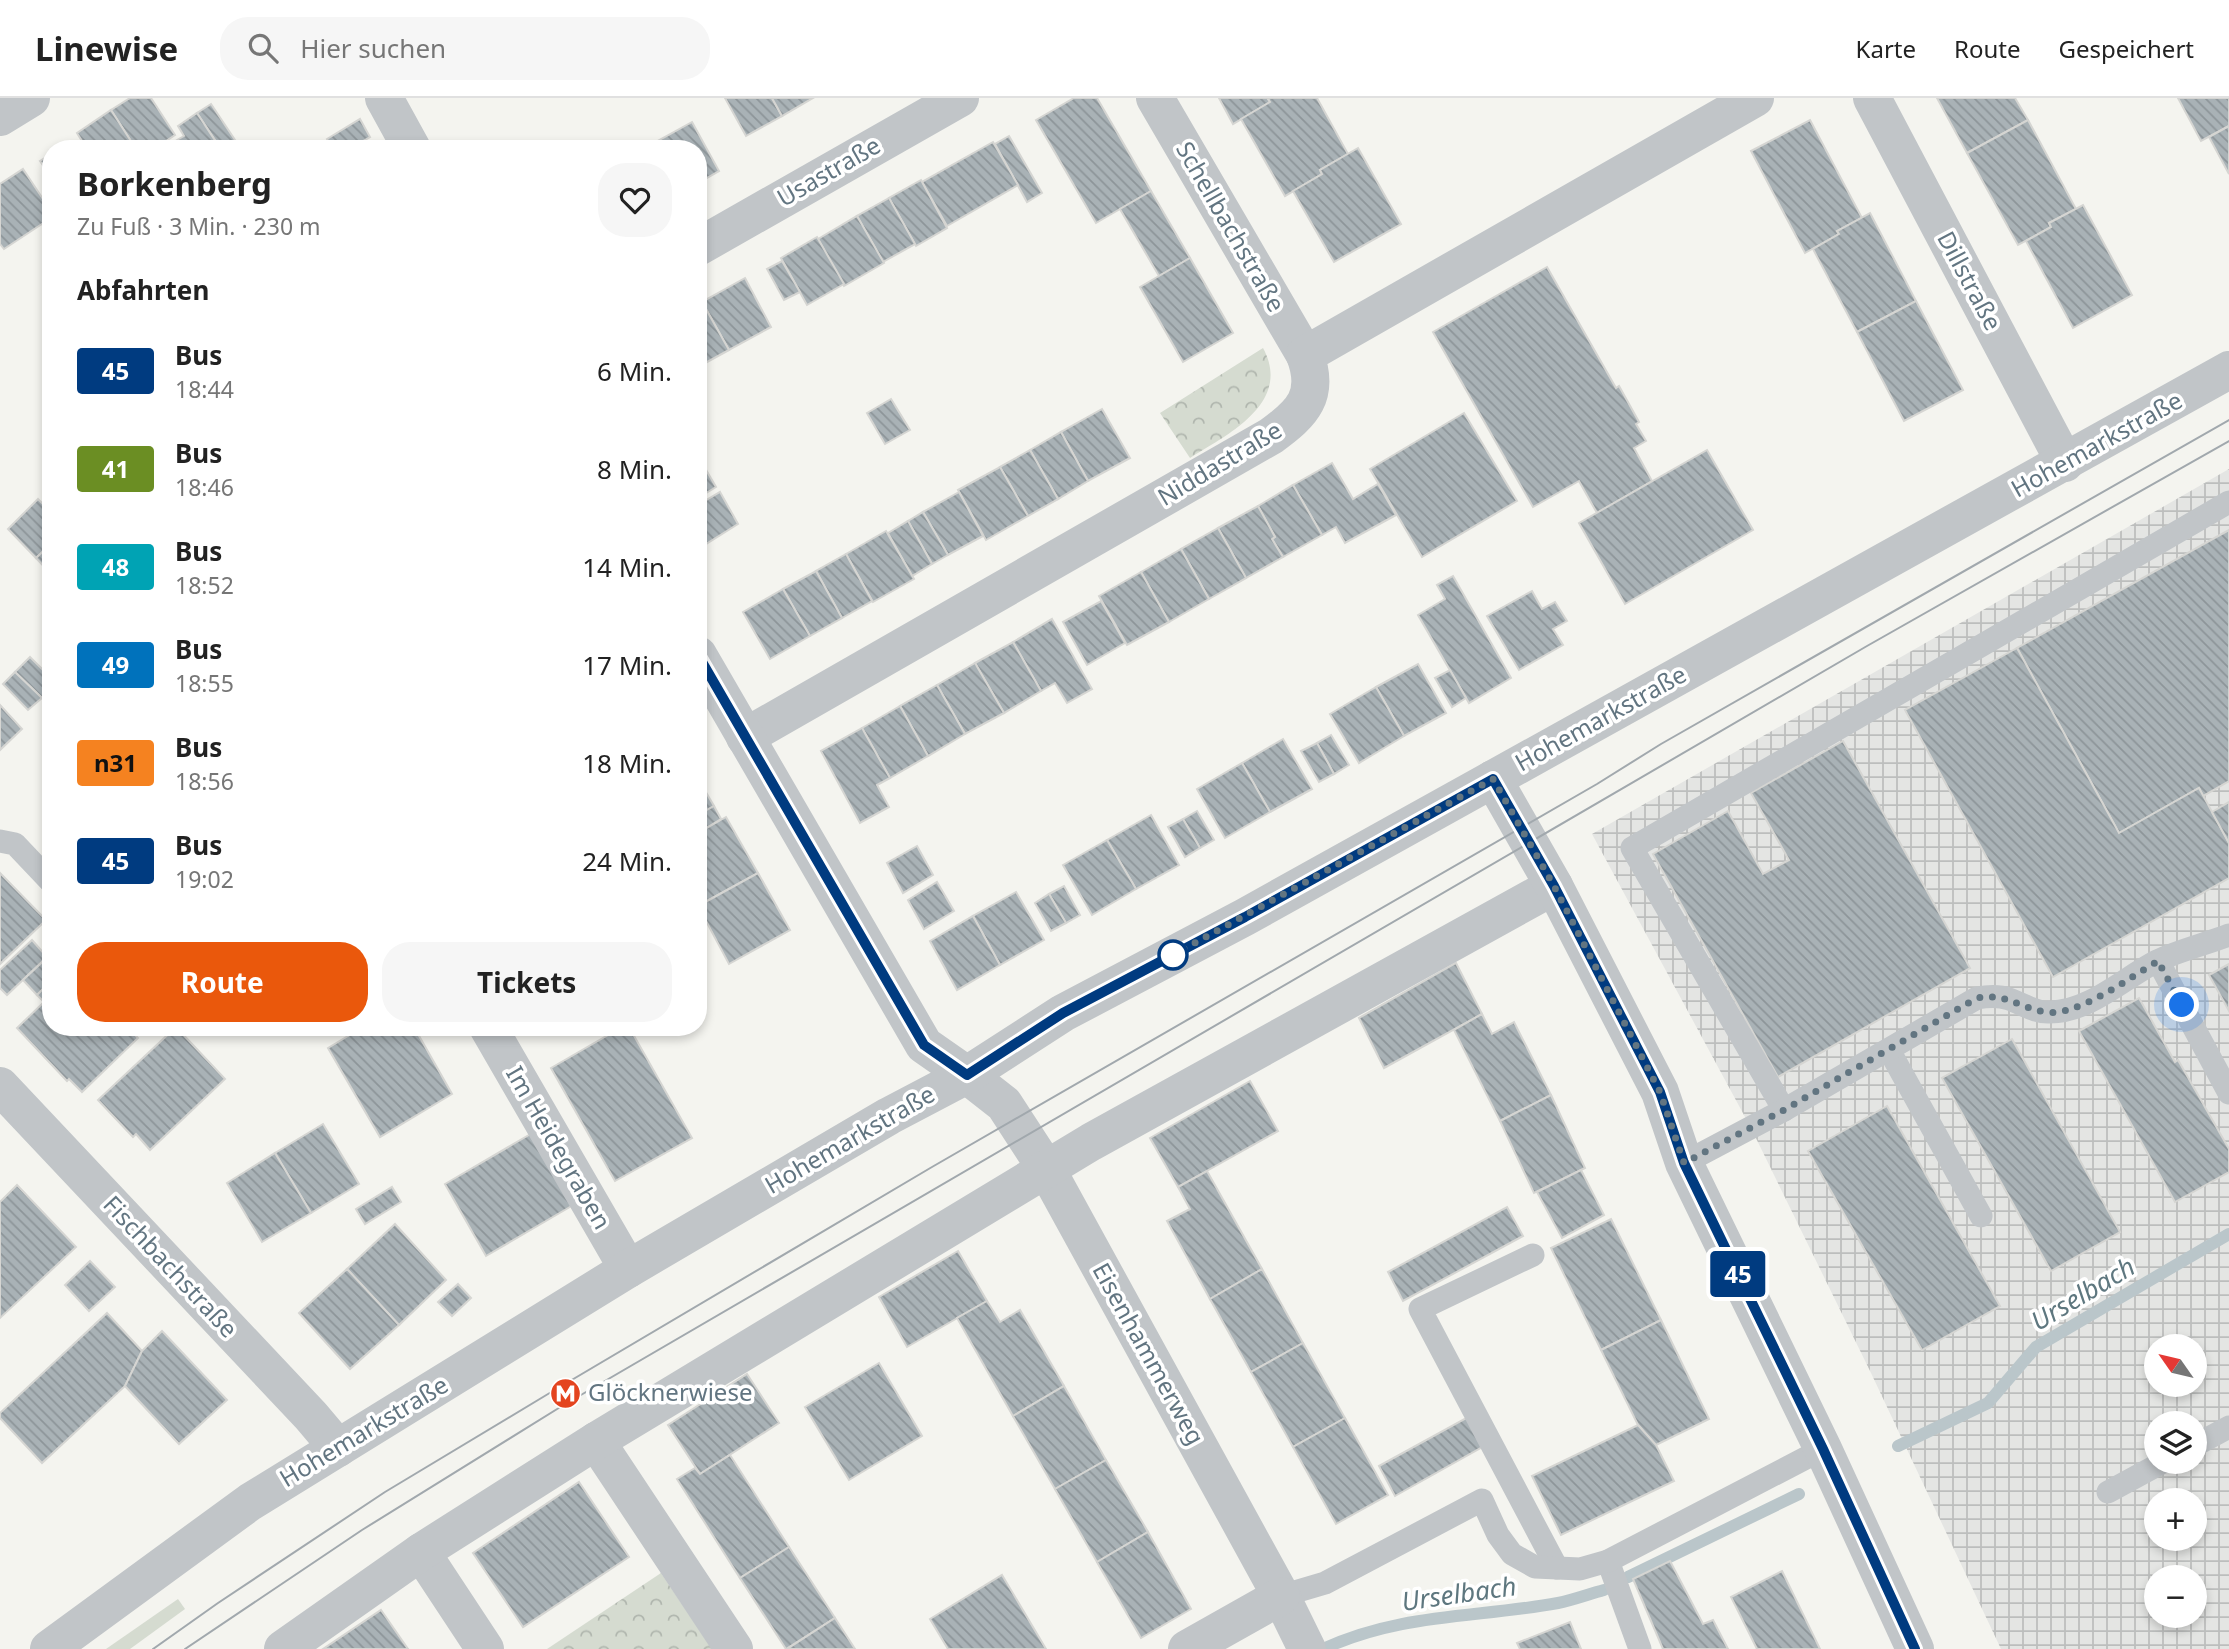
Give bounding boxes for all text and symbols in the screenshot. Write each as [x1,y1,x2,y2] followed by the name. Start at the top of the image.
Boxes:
[220,17,710,80] search box
[35,26,178,71] text: Linewise
[244,29,282,67] icon: search
[300,30,446,66] text: Hier suchen
[1856,32,1916,65] text: Karte
[1954,32,2021,65] text: Route
[2059,32,2194,65] text: Gespeichert
[771,128,886,214] street label: Usastraße
[1169,135,1294,318] street label: Schellbachstraße
[77,161,272,206] text: Borkenberg
[598,163,672,237] button: heart
[77,210,321,242] text: Zu Fuß · 3 Min. · 230 m
[1930,225,2010,336] street label: Dillstraße
[77,272,209,308] text: Abfahrten
[175,337,222,373] text: Bus
[597,353,672,389] text: 6 Min.
[102,354,129,387] text: 45
[175,373,234,405] text: 18:44
[2005,383,2188,504] street label: Hohemarkstraße
[1151,413,1287,513] street label: Niddastraße
[175,435,222,471] text: Bus
[597,451,672,487] text: 8 Min.
[102,452,129,485] text: 41
[175,471,234,503] text: 18:46
[175,533,222,569] text: Bus
[582,549,672,585] text: 14 Min.
[102,550,129,583] text: 48
[175,569,234,601] text: 18:52
[175,631,222,667] text: Bus
[582,647,672,683] text: 17 Min.
[102,648,129,681] text: 49
[1509,657,1692,778] street label: Hohemarkstraße
[175,667,234,699] text: 18:55
[175,729,222,765] text: Bus
[582,745,672,781] text: 18 Min.
[94,746,137,779] text: n31
[175,765,234,797] text: 18:56
[175,827,222,863] text: Bus
[582,843,672,879] text: 24 Min.
[102,844,129,877] text: 45
[175,863,234,895] text: 19:02
[1158,940,1188,970] unlabelled marker
[77,942,368,1022] button: Route
[382,942,672,1022] button: Tickets
[2164,987,2199,1022] your location
[499,1060,619,1235] street label: Im Heidegraben
[758,1077,940,1201] street label: Hohemarkstraße
[97,1188,246,1344] street label: Fischbachstraße
[2024,1248,2141,1338] water label: Urselbach
[1706,1251,1770,1297] line badge: 45
[1086,1256,1213,1450] street label: Eisenhammerweg
[1724,1257,1752,1290] text: 45
[2144,1334,2207,1396] north arrow
[2144,1334,2207,1628] map controls
[273,1367,454,1494] street label: Hohemarkstraße
[588,1375,752,1408] place label: Glöcknerwiese
[548,1376,582,1410] metro station icon: Glöcknerwiese
[2144,1411,2207,1474] button: layers
[2144,1488,2207,1551] button: +
[2144,1565,2207,1628] button: −
[1399,1567,1519,1619] water label: Urselbach

